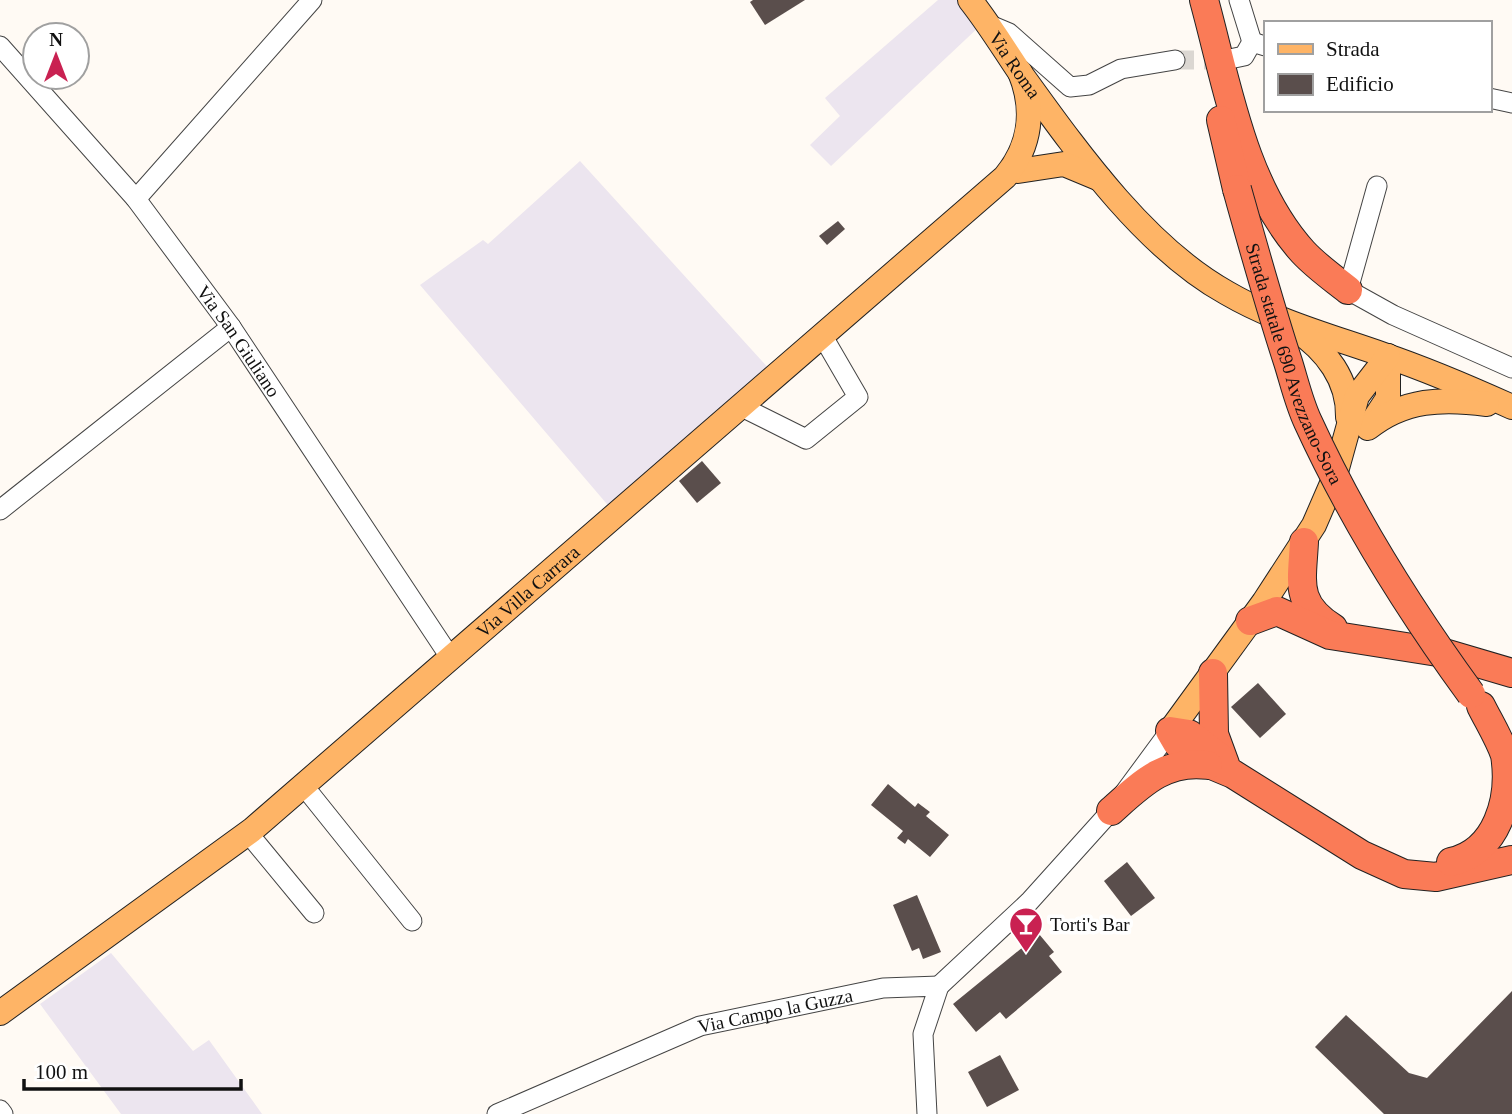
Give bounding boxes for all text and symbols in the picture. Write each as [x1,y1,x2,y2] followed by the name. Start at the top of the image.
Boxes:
[21,21,91,91] north arrow
[1264,21,1491,112] legend
[985,27,1045,103] street label: Via Roma
[49,29,63,50] text: N
[1326,37,1380,61] text: Strada
[1326,72,1394,96] text: Edificio
[1242,241,1347,488] street label: Strada statale 690 Avezzano-Sora
[193,281,284,401] street label: Via San Giuliano
[472,541,584,642] street label: Via Villa Carrara
[1007,905,1045,954] bar icon: Torti's Bar
[1050,914,1130,935] place label: Torti's Bar
[696,984,855,1037] street label: Via Campo la Guzza
[24,1048,242,1092] scale bar
[35,1060,88,1084] text: 100 m

